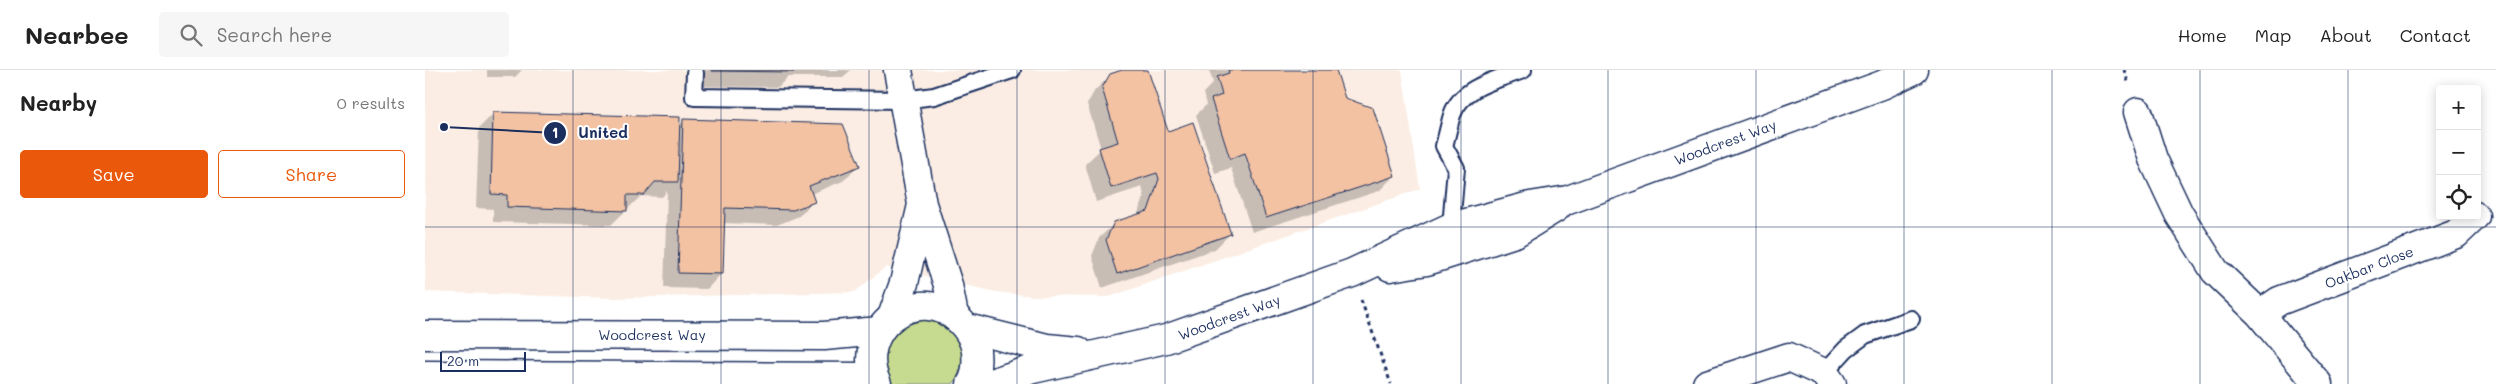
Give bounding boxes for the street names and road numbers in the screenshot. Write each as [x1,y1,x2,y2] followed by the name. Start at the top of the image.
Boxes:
[1671,115,1779,169] street label: Woodcrest Way
[2322,241,2416,293] street label: Oakbar Close
[1175,290,1283,344] street label: Woodcrest Way
[598,325,706,344] street label: Woodcrest Way

